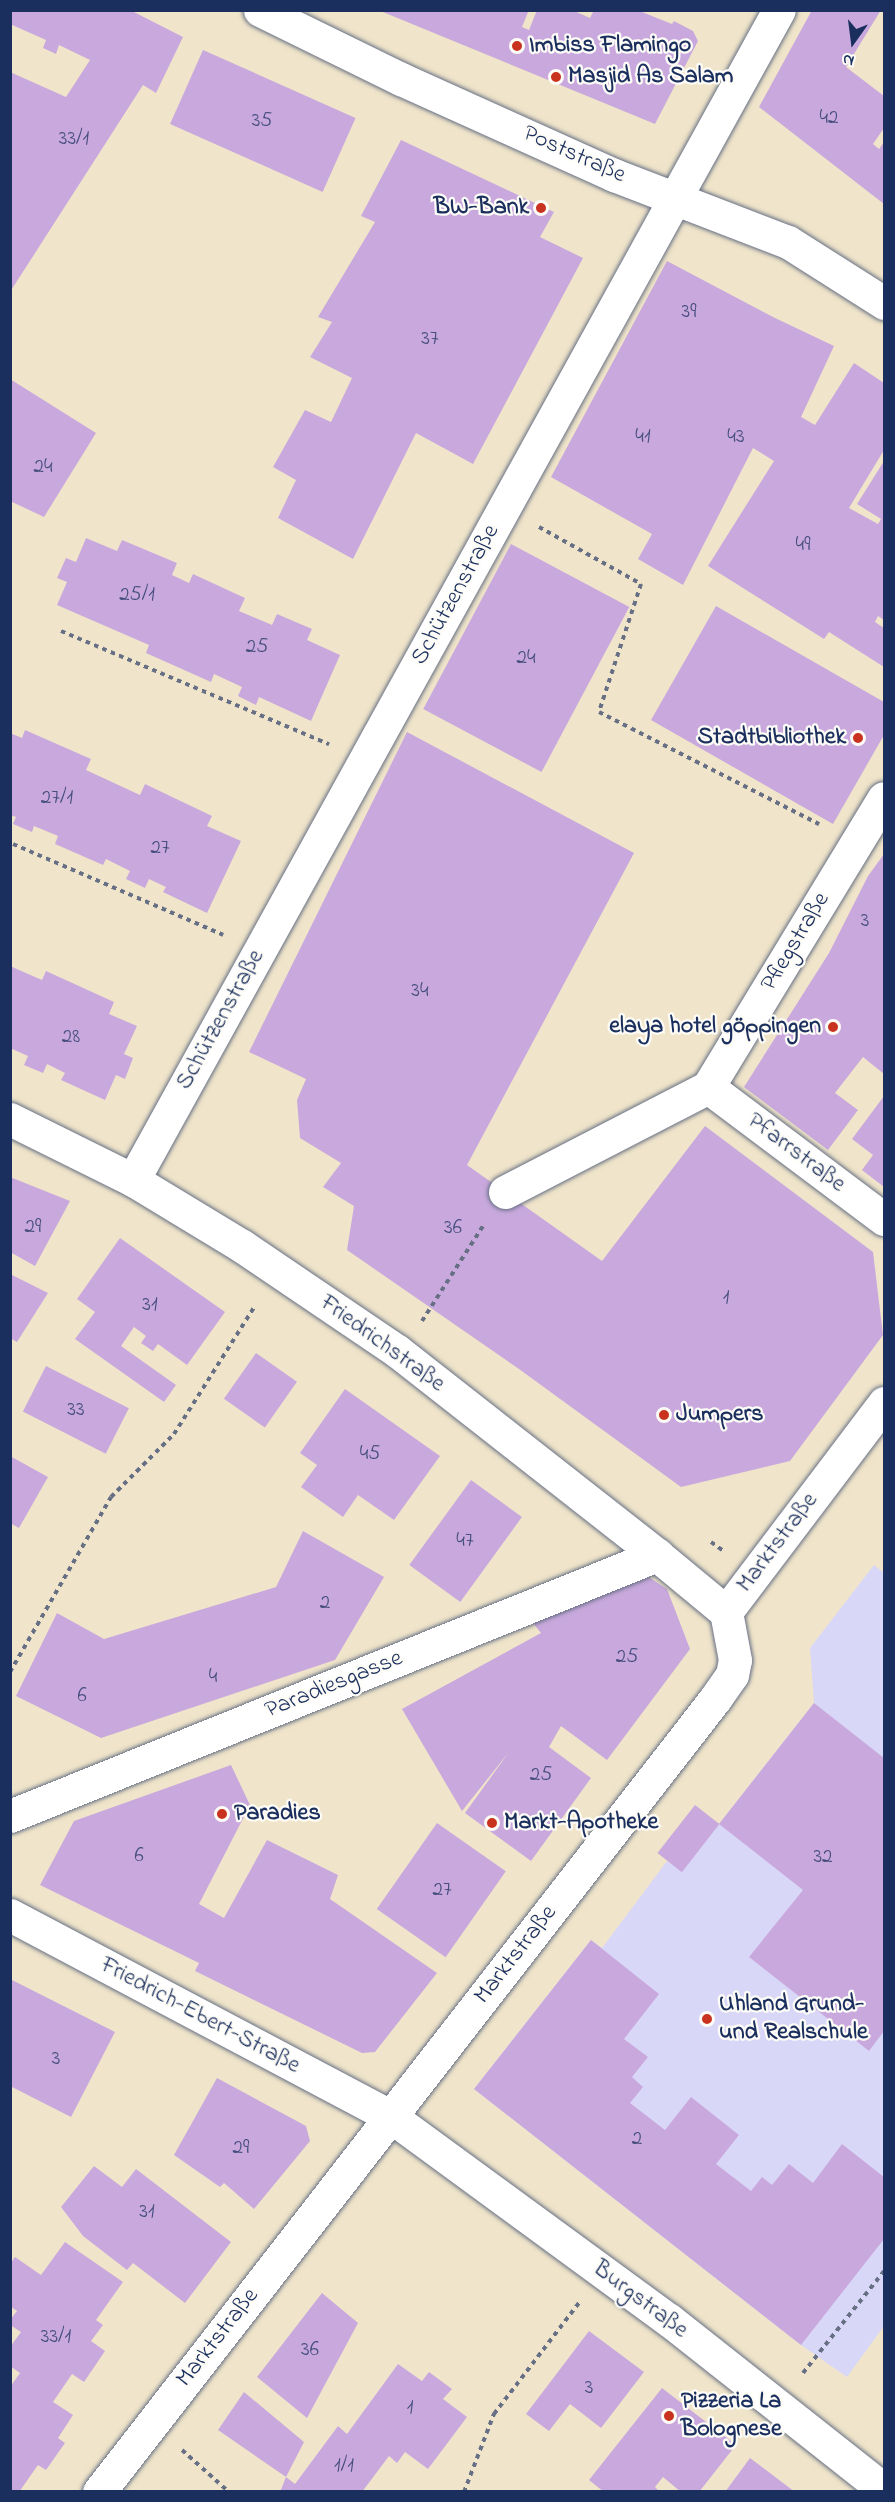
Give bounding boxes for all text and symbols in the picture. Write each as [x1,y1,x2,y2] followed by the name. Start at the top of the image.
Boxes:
[823,12,883,72] north arrow
[529,32,691,60] place label: Imbiss Flamingo
[510,39,524,53] marker: Imbiss Flamingo
[840,47,857,72] text: N
[568,63,733,91] place label: Masjid As Salam
[549,70,563,84] marker: Masjid As Salam
[819,105,839,131] house number: 42
[252,108,272,134] house number: 35
[518,120,630,190] street label: Poststraße
[59,126,89,152] house number: 33/1
[434,194,529,222] place label: BW-Bank
[534,201,548,215] marker: BW-Bank
[682,299,696,325] house number: 39
[421,326,439,352] house number: 37
[635,424,651,450] house number: 41
[727,424,745,450] house number: 43
[33,454,53,480] house number: 24
[406,520,506,670] street label: Schützenstraße
[796,532,810,558] house number: 49
[119,582,155,608] house number: 25/1
[246,634,268,660] house number: 25
[516,645,536,671] house number: 24
[698,724,846,752] place label: Stadtbibliothek
[851,731,865,745] marker: Stadtbibliothek
[41,785,73,811] house number: 27/1
[150,835,170,861] house number: 27
[755,887,837,997] street label: Pflegstraße
[861,908,869,934] house number: 3
[171,945,271,1095] street label: Schützenstraße
[411,978,429,1004] house number: 34
[609,1013,821,1041] place label: elaya hotel göppingen
[826,1020,840,1034] marker: elaya hotel göppingen
[62,1024,80,1050] house number: 28
[741,1107,851,1199] street label: Pfarrstraße
[25,1214,41,1240] house number: 29
[444,1215,462,1241] house number: 36
[723,1285,729,1311] house number: 1
[314,1289,450,1399] street label: Friedrichstraße
[142,1292,158,1318] house number: 31
[67,1397,85,1423] house number: 33
[676,1401,763,1429] place label: Jumpers
[657,1408,671,1422] marker: Jumpers
[360,1441,380,1467] house number: 45
[731,1487,825,1599] street label: Marktstraße
[456,1528,474,1554] house number: 47
[320,1590,330,1616] house number: 2
[261,1644,407,1726] street label: Paradiesgasse
[616,1644,638,1670] house number: 25
[209,1664,217,1690] house number: 4
[77,1683,87,1709] house number: 6
[530,1762,552,1788] house number: 25
[234,1800,321,1828] place label: Paradies
[215,1807,229,1821] marker: Paradies
[504,1809,658,1837] place label: Markt-Apotheke
[485,1816,499,1830] marker: Markt-Apotheke
[134,1843,144,1869] house number: 6
[813,1844,833,1870] house number: 32
[432,1877,452,1903] house number: 27
[468,1900,564,2010] street label: Marktstraße
[95,1951,305,2081] street label: Friedrich-Ebert-Straße
[719,1991,868,2047] place label: Uhland Grund- und Realschule
[700,2012,714,2026] marker: Uhland Grund- und Realschule
[52,2046,60,2072] house number: 3
[632,2126,642,2152] house number: 2
[233,2135,249,2161] house number: 29
[139,2199,155,2225] house number: 31
[587,2255,693,2345] street label: Burgstraße
[170,2283,266,2393] street label: Marktstraße
[41,2324,71,2350] house number: 33/1
[301,2337,319,2363] house number: 36
[585,2375,593,2401] house number: 3
[681,2388,782,2444] place label: Pizzeria La Bolognese
[407,2395,413,2421] house number: 1
[662,2409,676,2423] marker: Pizzeria La Bolognese
[334,2453,354,2479] house number: 1/1

